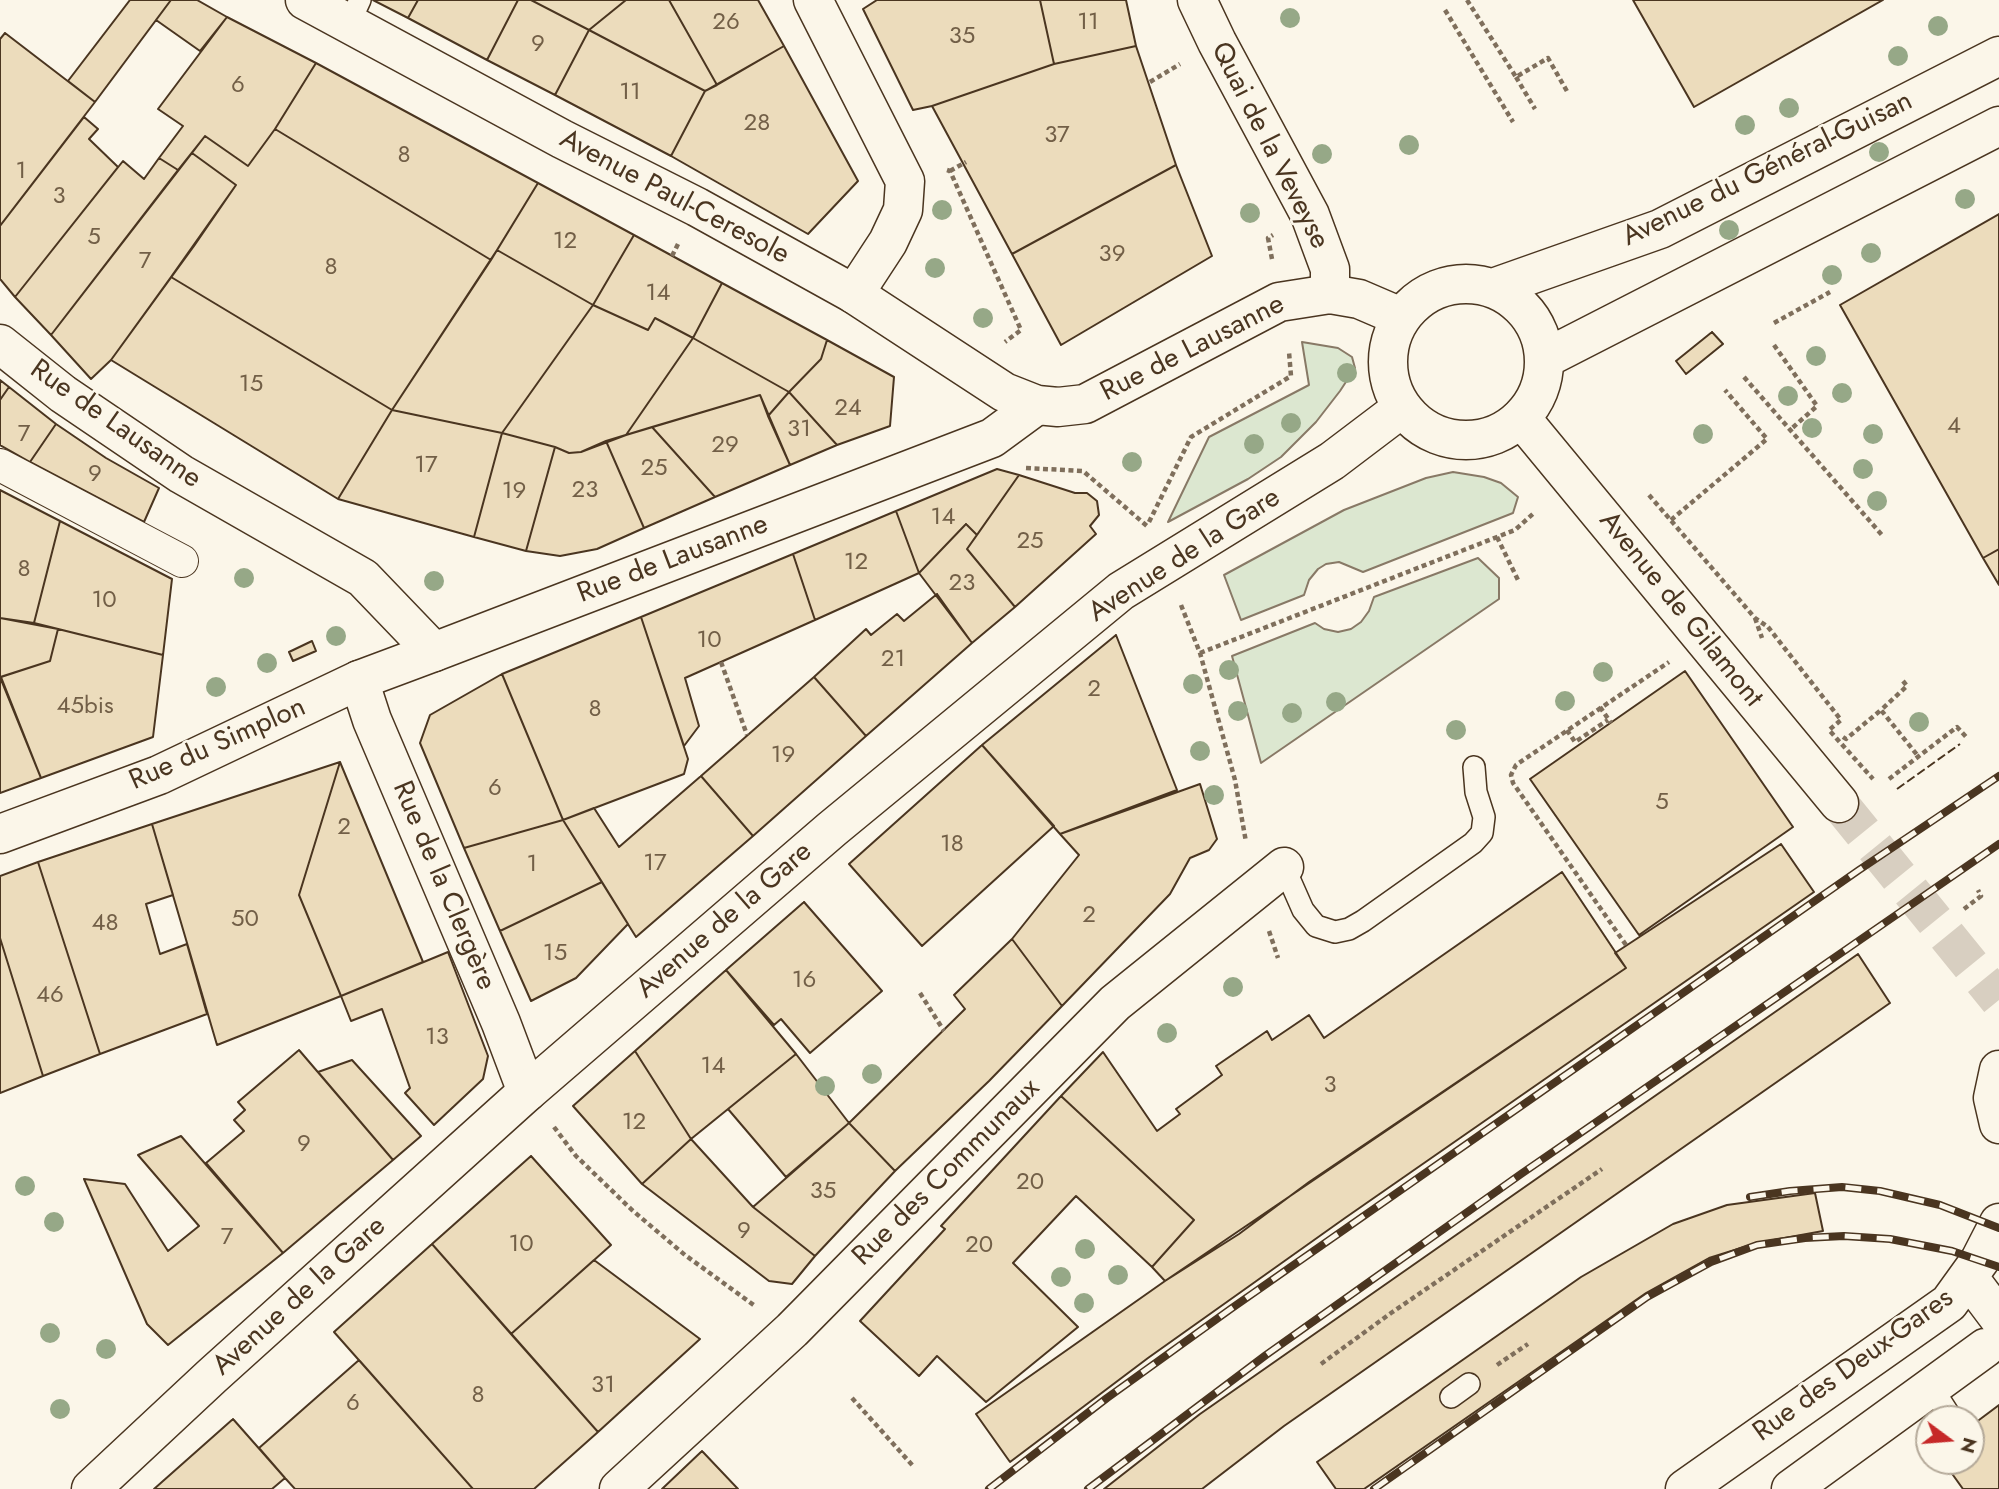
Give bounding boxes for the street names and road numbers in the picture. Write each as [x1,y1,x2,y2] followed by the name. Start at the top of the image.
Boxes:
[1202,37,1336,255] street label: Quai de la Veveyse
[1618,85,1918,255] street label: Avenue du Général-Guisan
[553,123,795,273] street label: Avenue Paul-Ceresole
[1096,288,1290,410] street label: Rue de Lausanne
[23,354,207,496] street label: Rue de Lausanne
[1083,482,1287,630] street label: Avenue de la Gare
[1591,505,1769,715] street label: Avenue de Gilamont
[573,508,773,612] street label: Rue de Lausanne
[125,691,311,799] street label: Rue du Simplon
[384,777,502,995] street label: Rue de la Clergère
[630,836,820,1006] street label: Avenue de la Gare
[846,1072,1048,1274] street label: Rue des Communaux
[206,1210,394,1384] street label: Avenue de la Gare
[1747,1282,1961,1450] street label: Rue des Deux-Gares

